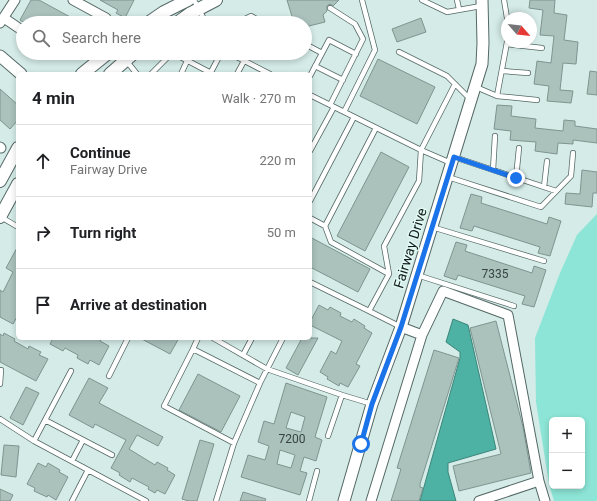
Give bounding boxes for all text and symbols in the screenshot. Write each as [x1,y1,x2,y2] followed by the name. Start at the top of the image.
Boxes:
[501,12,537,48] north arrow
[16,16,312,60] search box
[30,27,52,49] icon: search
[62,29,141,47] text: Search here
[32,88,75,108] text: 4 min
[221,91,296,106] text: Walk · 270 m
[70,144,131,162] text: Continue
[32,150,54,172] icon: ahead
[259,153,296,168] text: 220 m
[70,162,147,177] text: Fairway Drive
[507,169,525,187] route end
[390,206,430,290] street label: Fairway Drive
[32,222,54,244] icon: right
[70,224,136,242] text: Turn right
[267,225,296,240] text: 50 m
[482,267,509,281] house number: 7335
[32,294,54,316] icon: arrive
[70,296,207,314] text: Arrive at destination
[549,417,585,489] map controls
[549,417,585,453] button: +
[279,432,306,446] house number: 7200
[352,435,370,453] route start
[549,453,585,489] button: −

